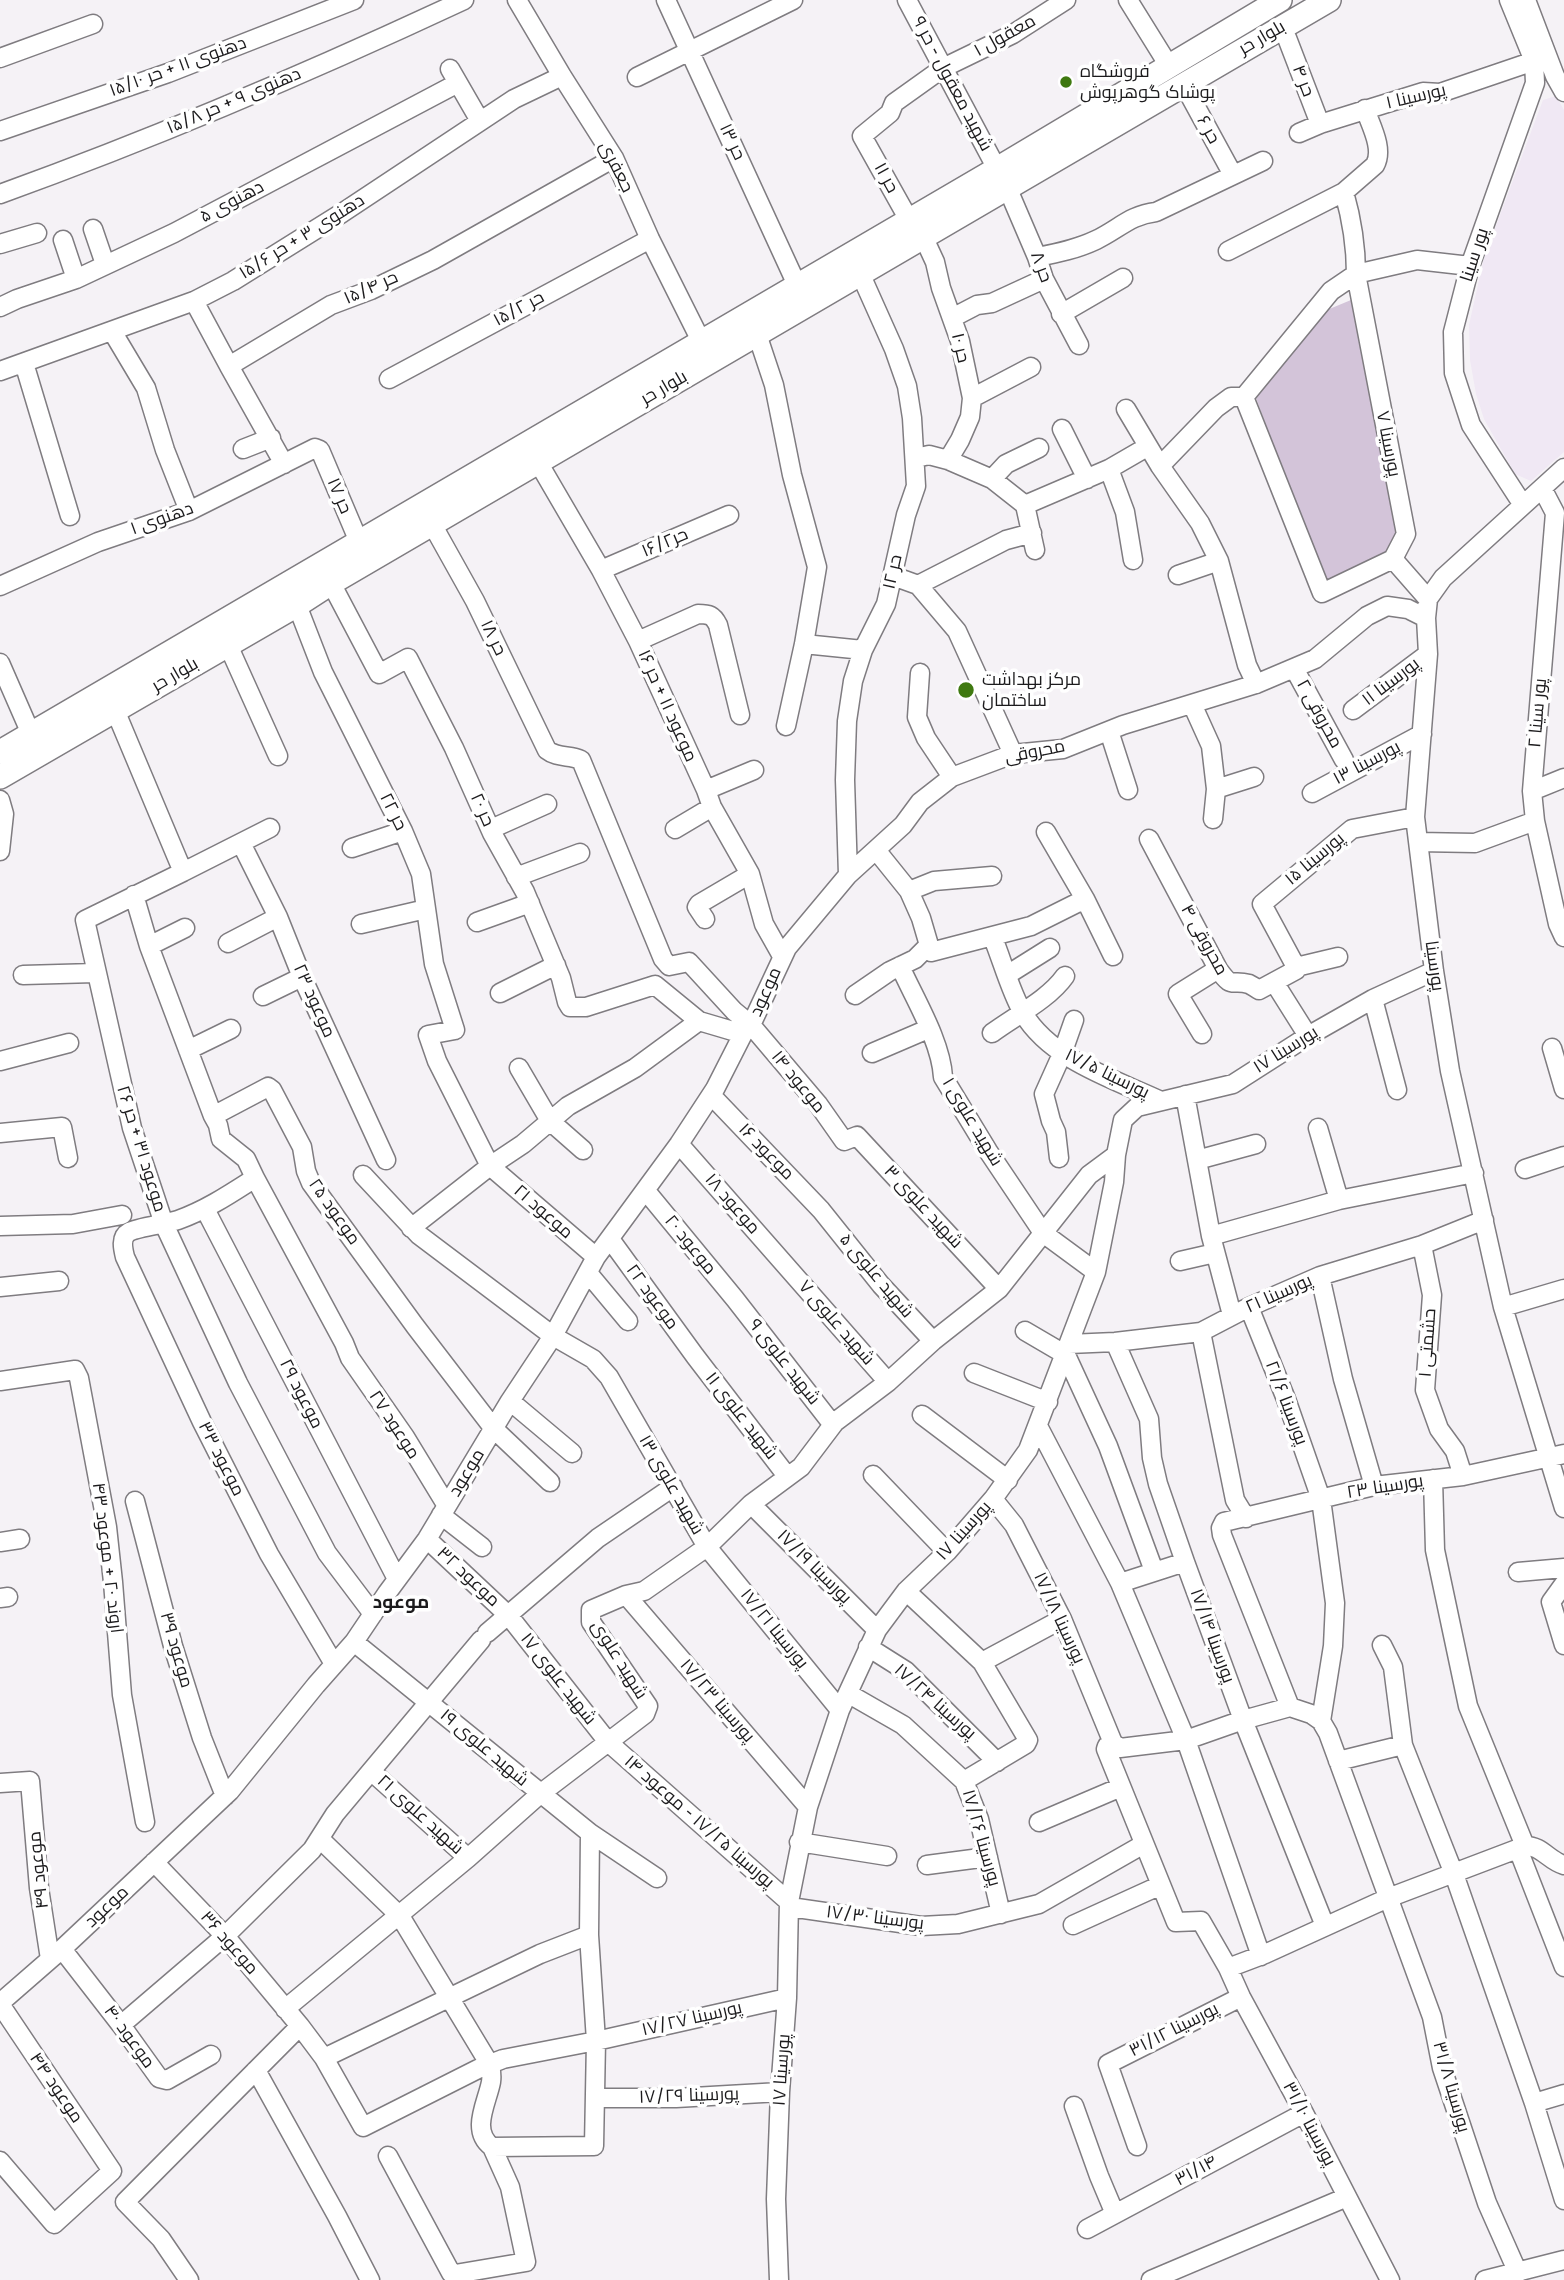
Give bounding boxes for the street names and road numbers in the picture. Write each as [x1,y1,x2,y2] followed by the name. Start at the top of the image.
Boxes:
[970,10,1040,62] street label: معقول ۱
[907,13,997,155] street label: شهید معقول - حر ۹
[1235,16,1289,60] street label: بلوار حر
[107,32,249,102] street label: دهنوی ۱۱ + حر ۱۵/۱۰
[1287,62,1319,100] street label: حر ۴
[164,63,304,139] street label: دهنوی ۹ + حر ۱۵/۸
[1384,80,1448,114] street label: پورسینا ۱
[1192,112,1224,148] street label: حر ۶
[714,120,750,164] street label: حر ۱۳
[594,138,638,196] street label: جعفری
[869,159,903,197] street label: حر ۱۱
[196,176,268,228] street label: دهنوی ۵
[235,190,369,284] street label: دهنوی ۳ + حر ۱۵/۶
[1456,225,1494,285] street label: پور سینا
[1025,248,1057,286] street label: حر ۸
[341,267,401,309] street label: حر ۱۵/۴
[490,287,548,331] street label: حر ۱۵/۲
[946,331,974,365] street label: حر ۱۰
[637,366,691,410] street label: بلوار حر
[1371,409,1405,479] street label: پورسینا ۷
[322,475,356,517] street label: حر ۱۷
[128,498,196,540] street label: دهنوی ۱
[639,524,691,562] street label: حر۱۶/۲
[879,552,907,592] street label: حر ۱۲
[475,617,511,659] street label: حر ۱۸
[633,647,701,765] street label: موعود ۱۱ + حر ۱۶
[148,653,202,697] street label: بلوار حر
[1358,653,1424,711] street label: پورسینا ۱۱
[1291,676,1347,752] street label: محروقی ۲
[1524,677,1552,749] street label: پور سینا ۲
[1003,736,1067,768] street label: محروقی
[1330,736,1404,790] street label: پورسینا ۱۳
[374,790,412,834] street label: حر ۲۲
[465,790,499,830] street label: حر ۲۰
[1281,828,1349,890] street label: پورسینا ۱۵
[1176,901,1232,979] street label: محروقی ۴
[1420,939,1448,993] street label: پورسینا
[288,961,340,1041] street label: موعود ۲۳
[746,964,786,1020] street label: موعود
[1250,1022,1322,1078] street label: پورسینا ۱۷
[1061,1044,1153,1104] street label: پورسینا ۱۷/۵
[766,1046,830,1118] street label: موعود ۱۴
[937,1074,1007,1170] street label: شهید علوی ۱
[112,1083,170,1215] street label: موعود ۳۱ + حر ۲۶
[734,1119,798,1185] street label: موعود ۱۶
[879,1161,967,1253] street label: شهید علوی ۳
[700,1169,764,1239] street label: موعود ۱۸
[303,1175,365,1249] street label: موعود ۲۵
[509,1180,577,1244] street label: موعود ۲۱
[659,1211,721,1279] street label: موعود ۲۰
[834,1229,918,1323] street label: شهید علوی ۵
[621,1260,683,1334] street label: موعود ۲۲
[1242,1270,1316,1318] street label: پورسینا ۲۱
[793,1276,879,1370] street label: شهید علوی ۷
[1415,1308,1441,1378] street label: حشمتی ۱
[744,1315,824,1409] street label: شهید علوی ۹
[274,1356,328,1432] street label: موعود ۲۹
[1260,1358,1312,1448] street label: پورسینا ۲۱/۶
[700,1368,782,1464] street label: شهید علوی ۱۱
[364,1387,424,1463] street label: موعود ۲۷
[193,1418,249,1500] street label: موعود ۳۳
[634,1431,708,1539] street label: شهید علوی ۱۳
[444,1445,490,1501] street label: موعود
[1345,1470,1425,1504] street label: پورسینا ۲۳
[87,1481,127,1635] street label: اروند ۲۰ + موعود ۴۳
[932,1497,996,1565] street label: پورسینا ۱۷
[772,1525,856,1609] street label: پورسینا ۱۷/۱۹
[432,1542,504,1612] street label: موعود ۳۲
[1028,1569,1090,1667] street label: پورسینا ۱۷/۱۸
[735,1585,813,1673] street label: پورسینا ۱۷/۲۱
[1185,1586,1239,1686] street label: پورسینا ۱۷/۱۴
[155,1610,197,1690] street label: موعود ۳۹
[586,1616,652,1704] street label: شهید علوی
[515,1629,601,1729] street label: شهید علوی ۱۷
[675,1655,759,1747] street label: پورسینا ۱۷/۲۳
[889,1659,981,1745] street label: پورسینا ۱۷/۲۴
[435,1705,533,1791] street label: شهید علوی ۱۹
[620,1751,778,1893] street label: پورسینا ۱۷/۲۵ - موعود ۱۴
[372,1771,468,1859] street label: شهید علوی ۲۱
[957,1787,1005,1889] street label: پورسینا ۱۷/۲۶
[24,1830,54,1910] street label: موعود ۴۹
[81,1881,133,1933] street label: موعود
[825,1901,925,1935] street label: پورسینا ۱۷/۳۰
[196,1907,262,1979] street label: موعود ۳۶
[640,1997,744,2041] street label: پورسینا ۱۷/۲۷
[1126,1998,1222,2062] street label: پورسینا ۳۱/۱۲
[99,2001,159,2073] street label: موعود ۴۰
[769,2033,795,2107] street label: پورسینا ۱۷
[1428,2039,1474,2135] street label: پورسینا ۳۱/۸
[25,2049,87,2127] street label: موعود ۴۴
[1278,2078,1340,2170] street label: پورسینا ۳۱/۱۰
[638,2083,740,2109] street label: پورسینا ۱۷/۲۹
[1171,2151,1221,2191] street label: ۳۱/۱۴

